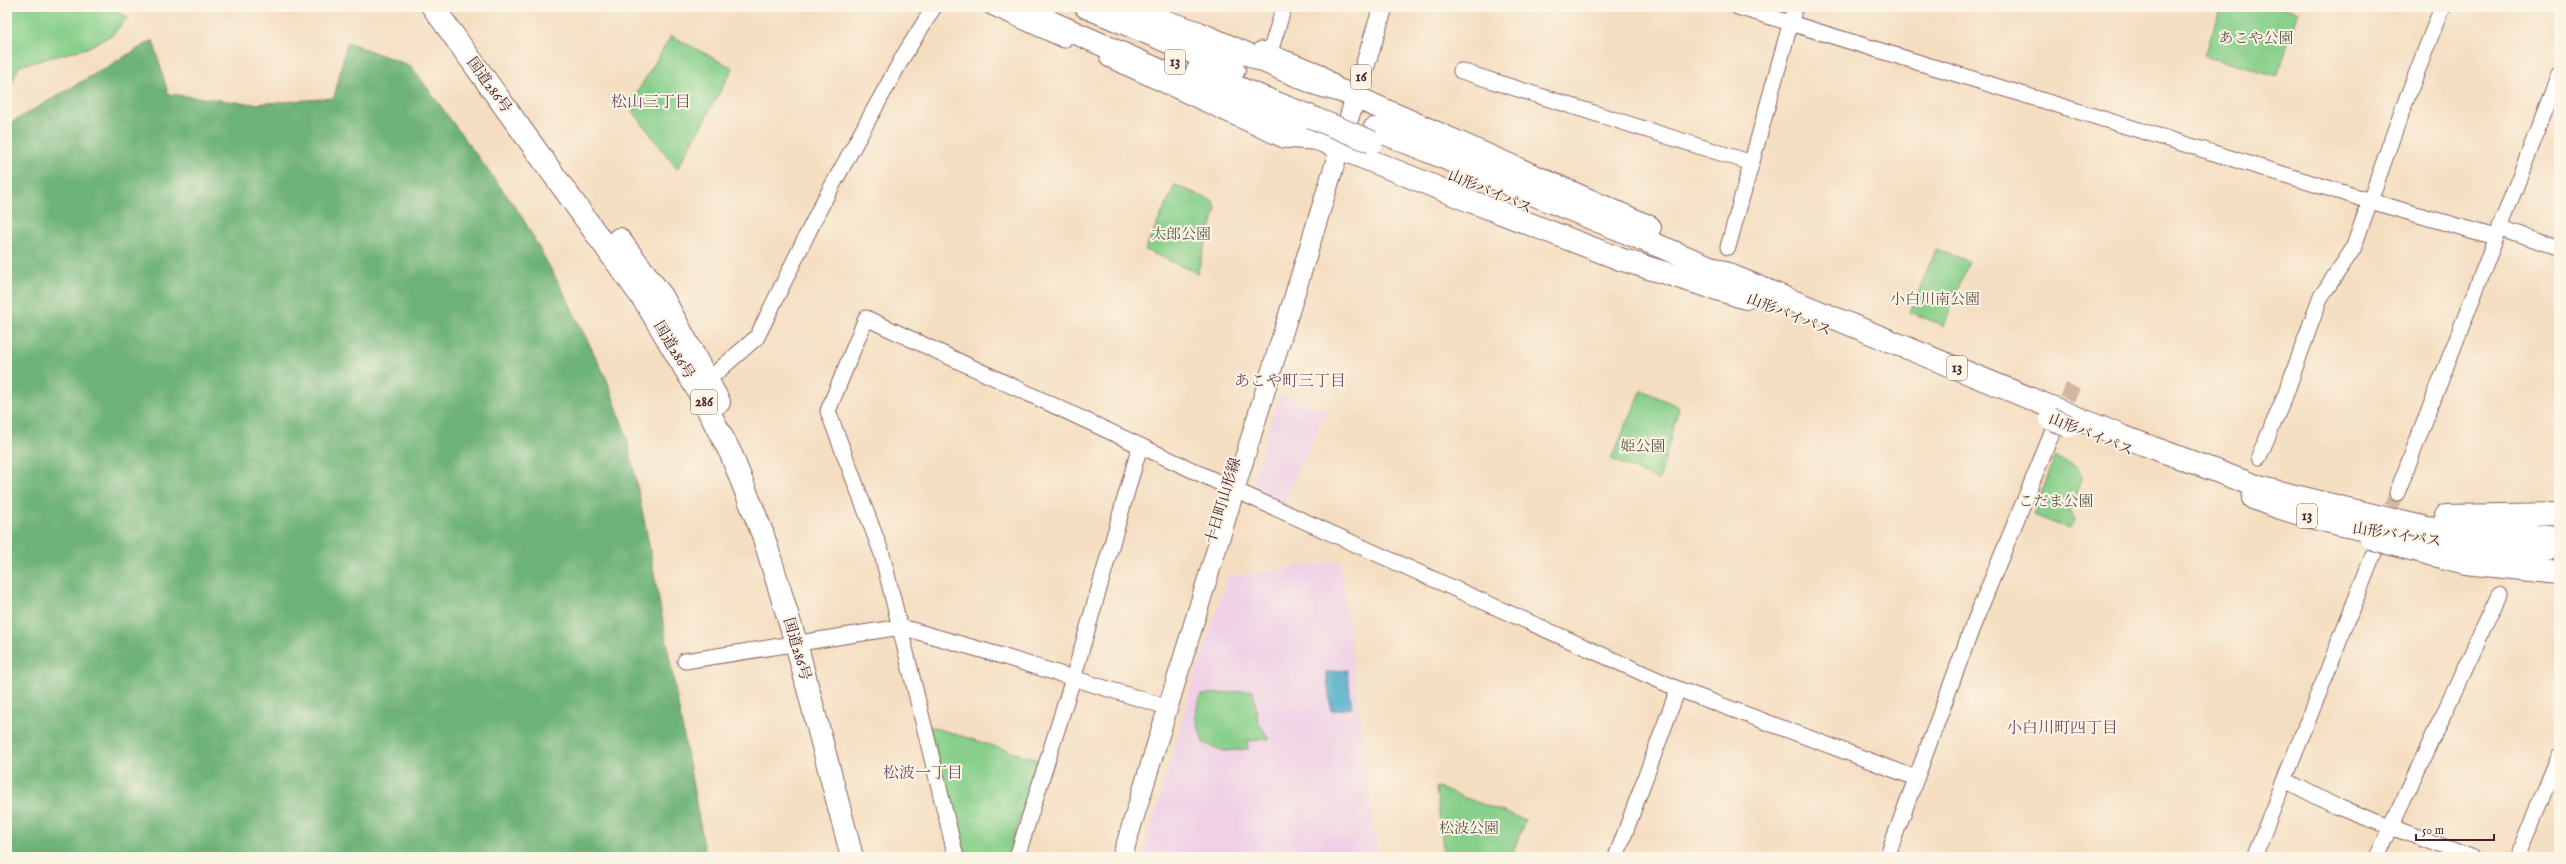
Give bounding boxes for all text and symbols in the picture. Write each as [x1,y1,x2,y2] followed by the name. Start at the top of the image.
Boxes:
[2218,29,2294,48] park label: あこや公園
[1165,50,1185,74] road number: 13
[462,53,516,117] street label: 国道286号
[1351,65,1371,89] road number: 16
[611,93,691,113] district label: 松山三丁目
[1445,166,1535,218] street label: 山形バイパス
[1151,225,1211,244] park label: 太郎公園
[1744,289,1834,341] street label: 山形バイパス
[1890,290,1980,309] park label: 小白川南公園
[649,318,699,382] street label: 国道286号
[1947,356,1967,380] road number: 13
[1234,372,1346,392] district label: あこや町三丁目
[691,390,717,414] road number: 286
[2046,409,2136,461] street label: 山形バイパス
[1620,437,1666,456] park label: 姫公園
[1201,455,1245,547] street label: 十日町山形線
[2018,492,2094,511] park label: こだま公園
[2297,504,2317,528] road number: 13
[2351,519,2443,551] street label: 山形バイパス
[779,616,815,682] street label: 国道286号
[2006,719,2118,739] district label: 小白川町四丁目
[883,764,963,784] district label: 松波一丁目
[2416,816,2494,842] scale bar
[1439,819,1499,838] park label: 松波公園
[2422,823,2444,838] text: 50 m

